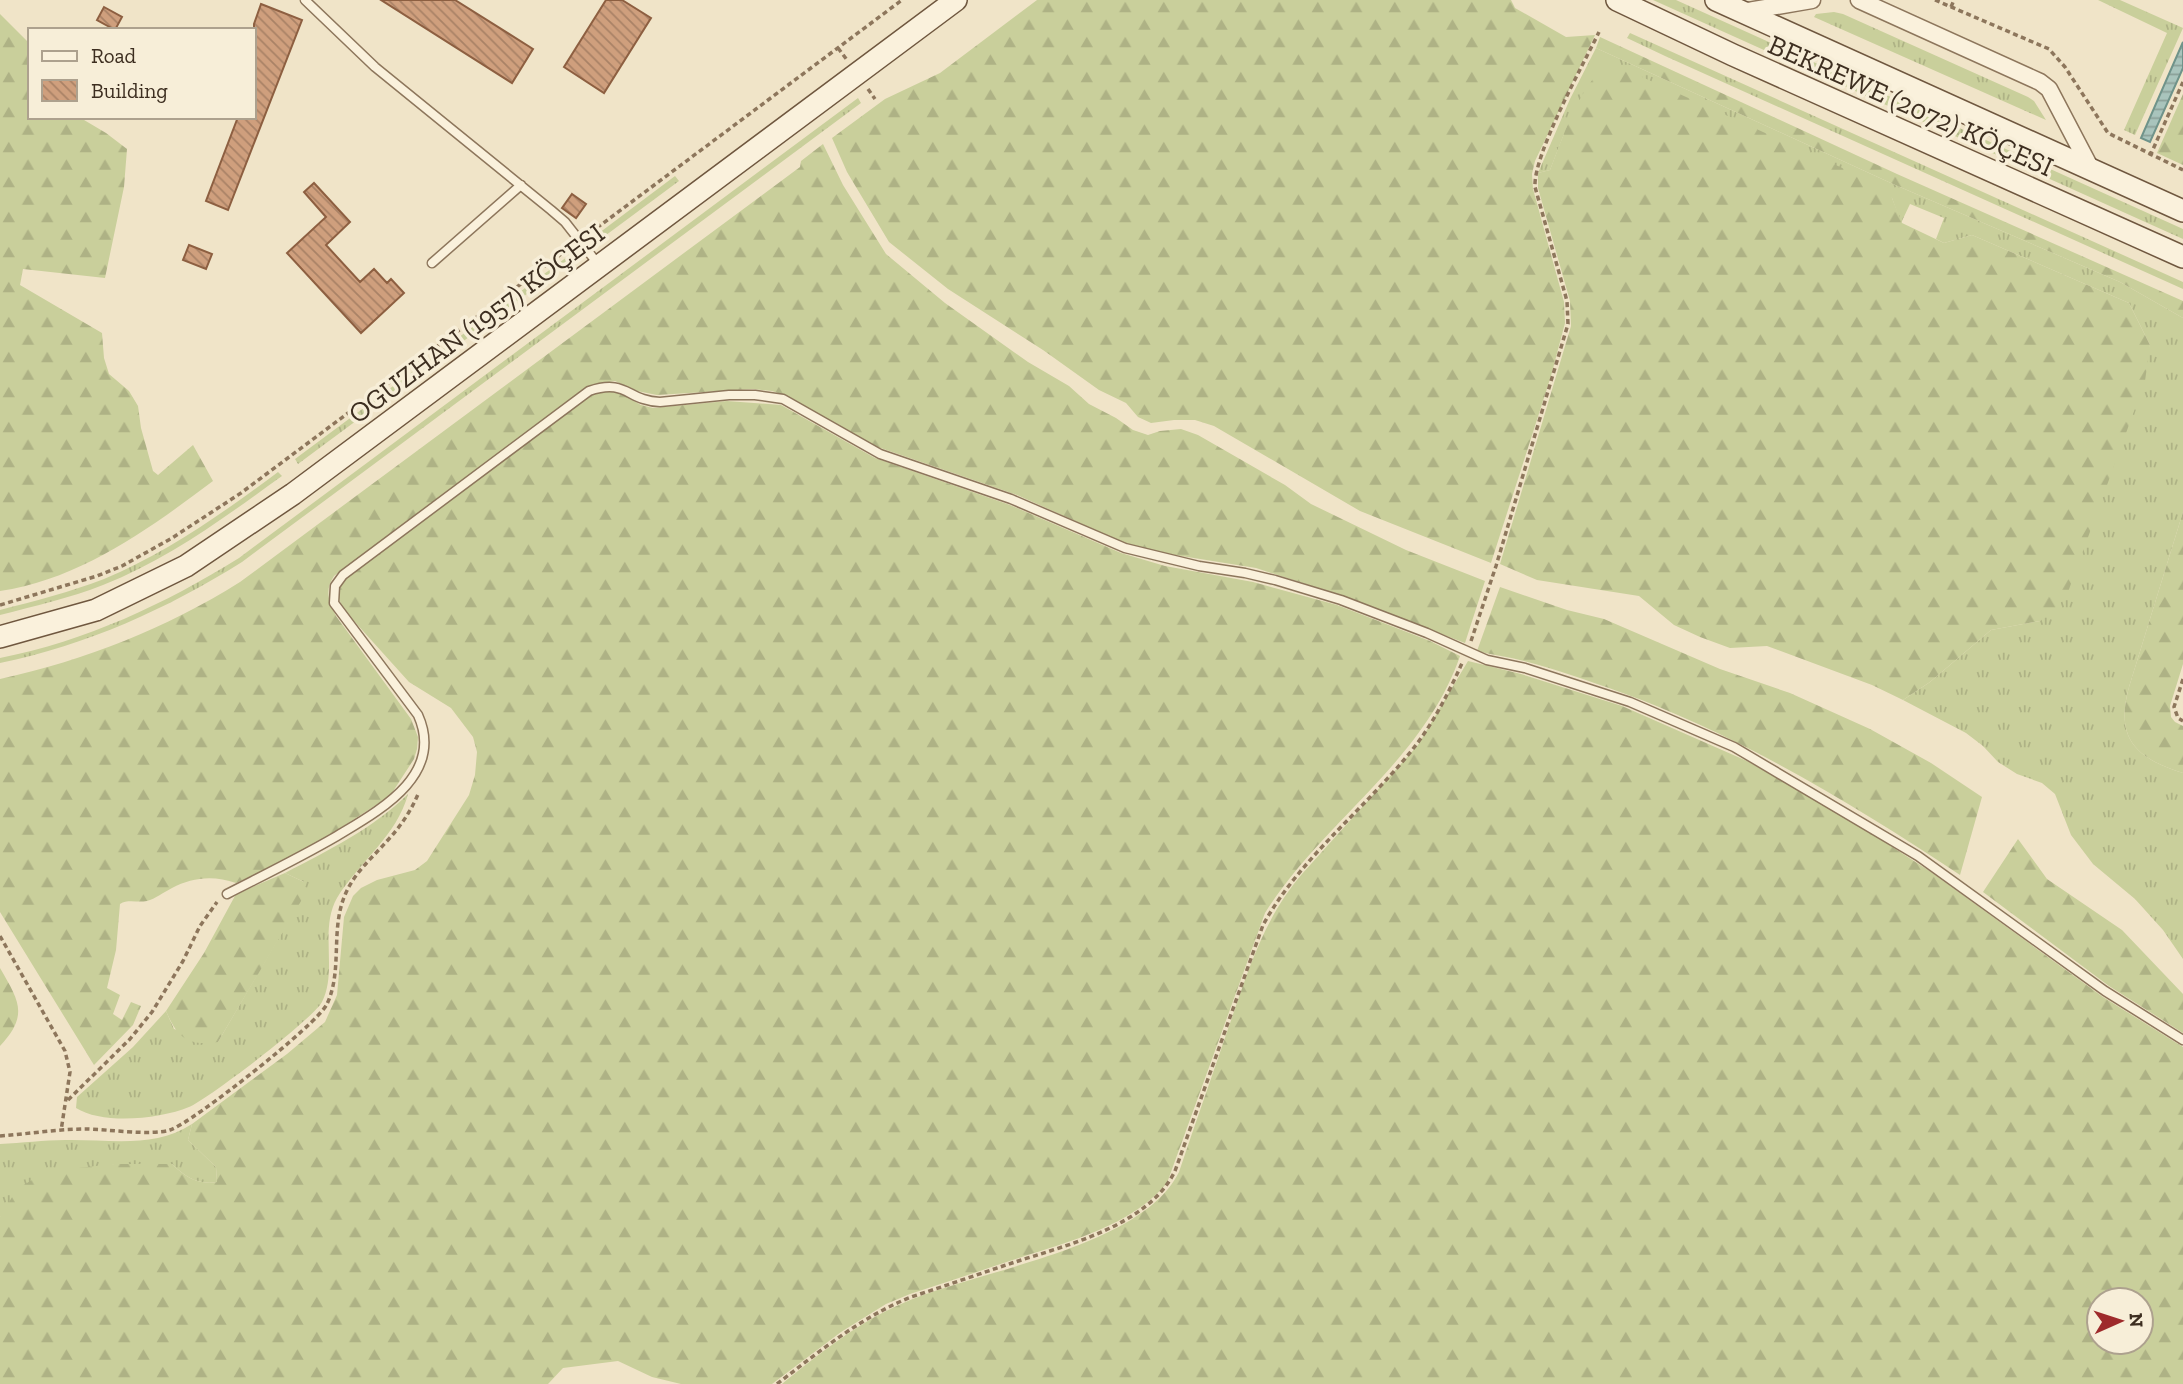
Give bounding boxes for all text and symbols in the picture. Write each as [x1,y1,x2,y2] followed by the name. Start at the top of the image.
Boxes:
[28,28,256,119] legend
[1763,28,2058,183] street label: BEKREWE (2072) KÖÇESI
[91,43,137,68] text: Road
[91,78,168,103] text: Building
[342,216,611,430] street label: OGUZHAN (1957) KÖÇESI
[2085,1286,2155,1356] north arrow
[2125,1312,2148,1328] text: N

